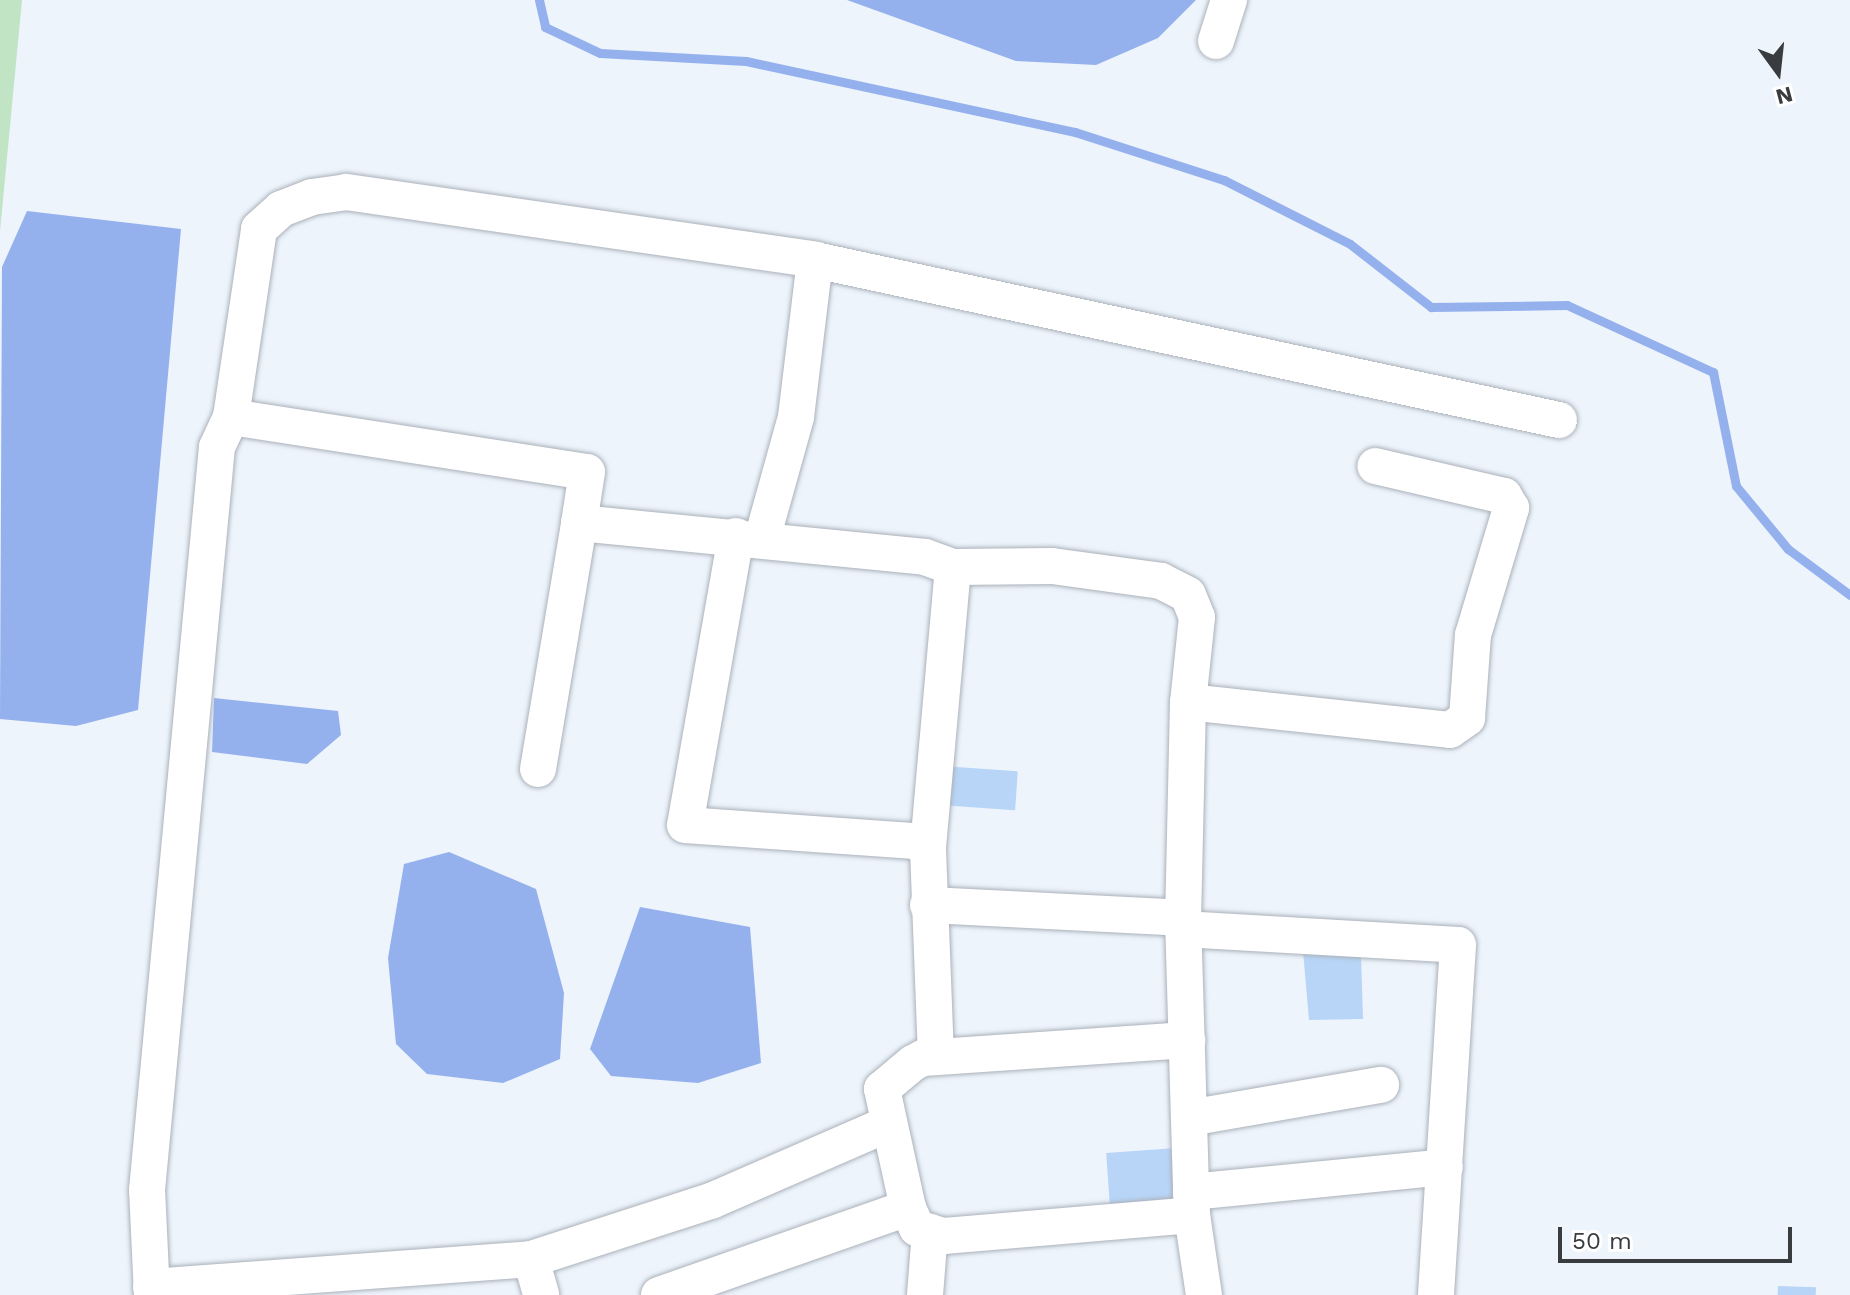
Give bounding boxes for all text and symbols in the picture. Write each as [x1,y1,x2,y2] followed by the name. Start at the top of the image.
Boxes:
[1738,32,1818,112] north arrow
[1773,81,1795,110] text: N
[1562,1211,1796,1261] scale bar
[1572,1227,1632,1255] text: 50 m

